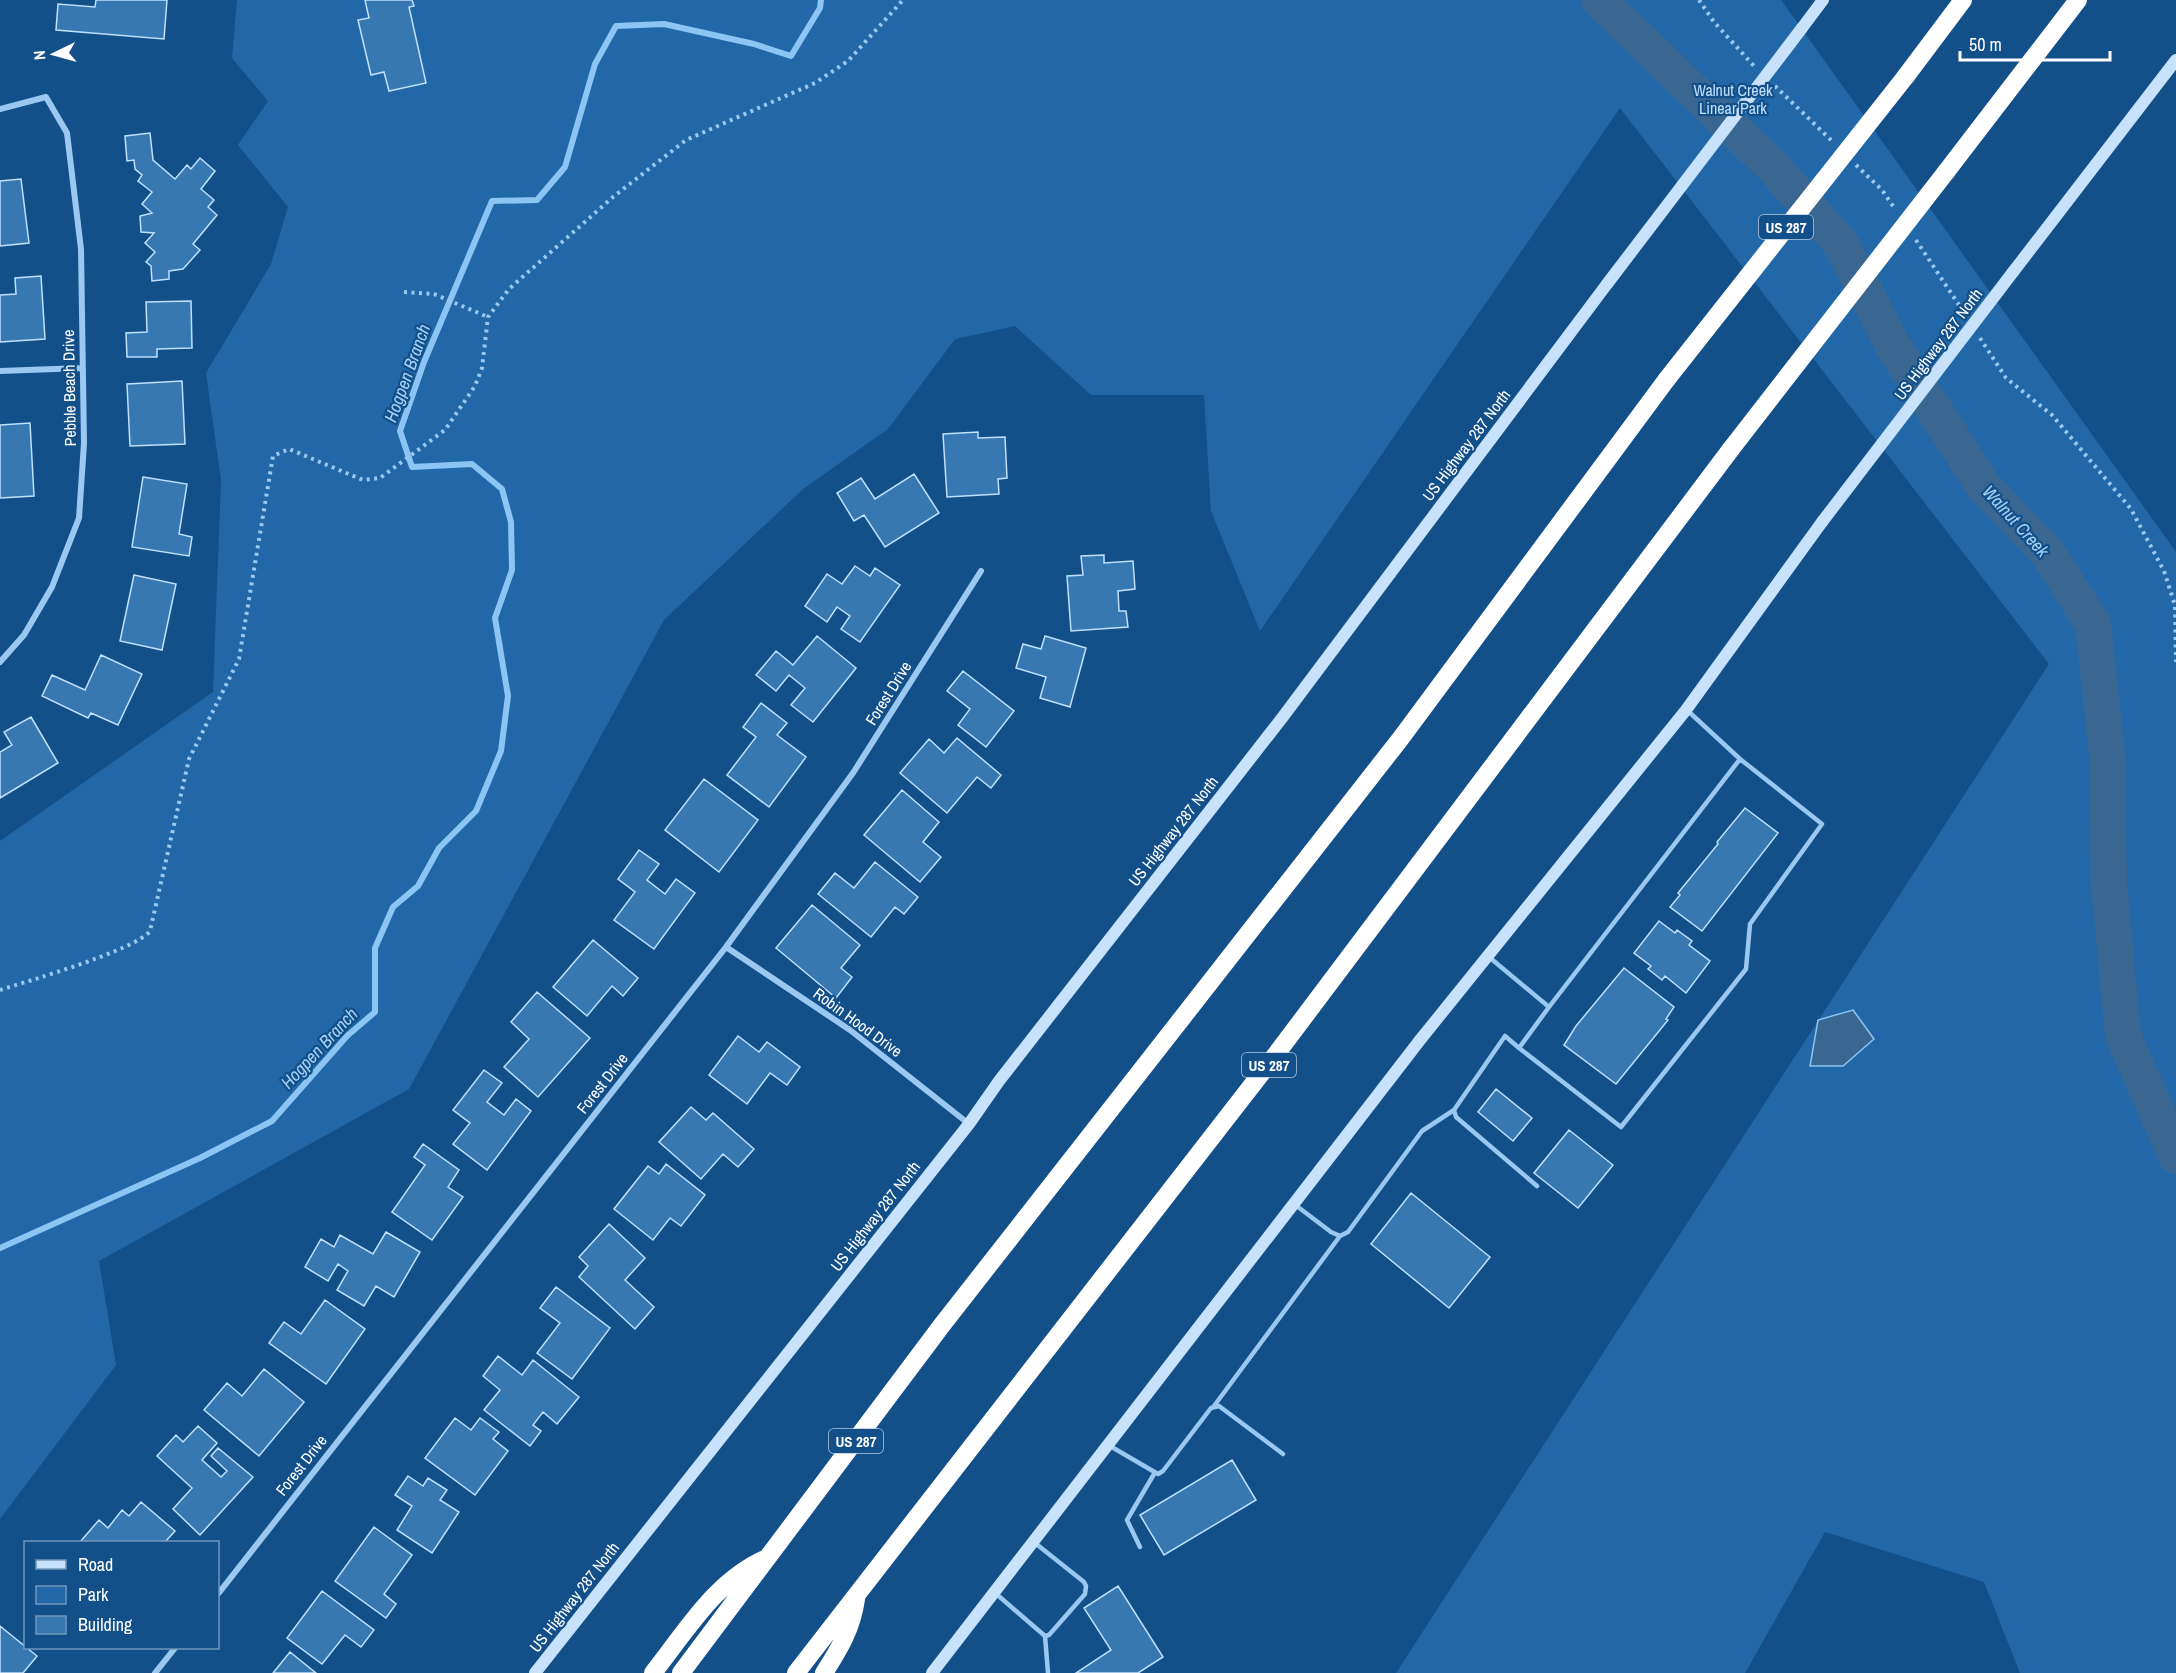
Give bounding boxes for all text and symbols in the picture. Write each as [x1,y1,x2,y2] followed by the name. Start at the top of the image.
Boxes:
[24,24,84,84] north arrow
[1960,24,2110,62] scale bar
[1969,32,2002,57] text: 50 m
[28,50,50,61] text: N
[1694,79,1773,119] park label: Walnut Creek Linear Park
[1759,215,1813,239] road number: US 287
[1889,284,1987,404] street label: US Highway 287 North
[378,321,436,425] water label: Hogpen Branch
[57,329,81,447] street label: Pebble Beach Drive
[1417,385,1515,505] street label: US Highway 287 North
[1977,480,2056,563] water label: Walnut Creek
[860,657,916,729] street label: Forest Drive
[1123,771,1223,891] street label: US Highway 287 North
[809,982,907,1062] street label: Robin Hood Drive
[275,1002,363,1094] water label: Hogpen Branch
[571,1048,633,1118] street label: Forest Drive
[1242,1053,1296,1077] road number: US 287
[825,1156,925,1276] street label: US Highway 287 North
[829,1429,883,1453] road number: US 287
[270,1430,332,1500] street label: Forest Drive
[524,1537,624,1657] street label: US Highway 287 North
[24,1541,219,1649] legend
[78,1552,113,1577] text: Road
[78,1582,109,1607] text: Park
[78,1612,133,1637] text: Building

